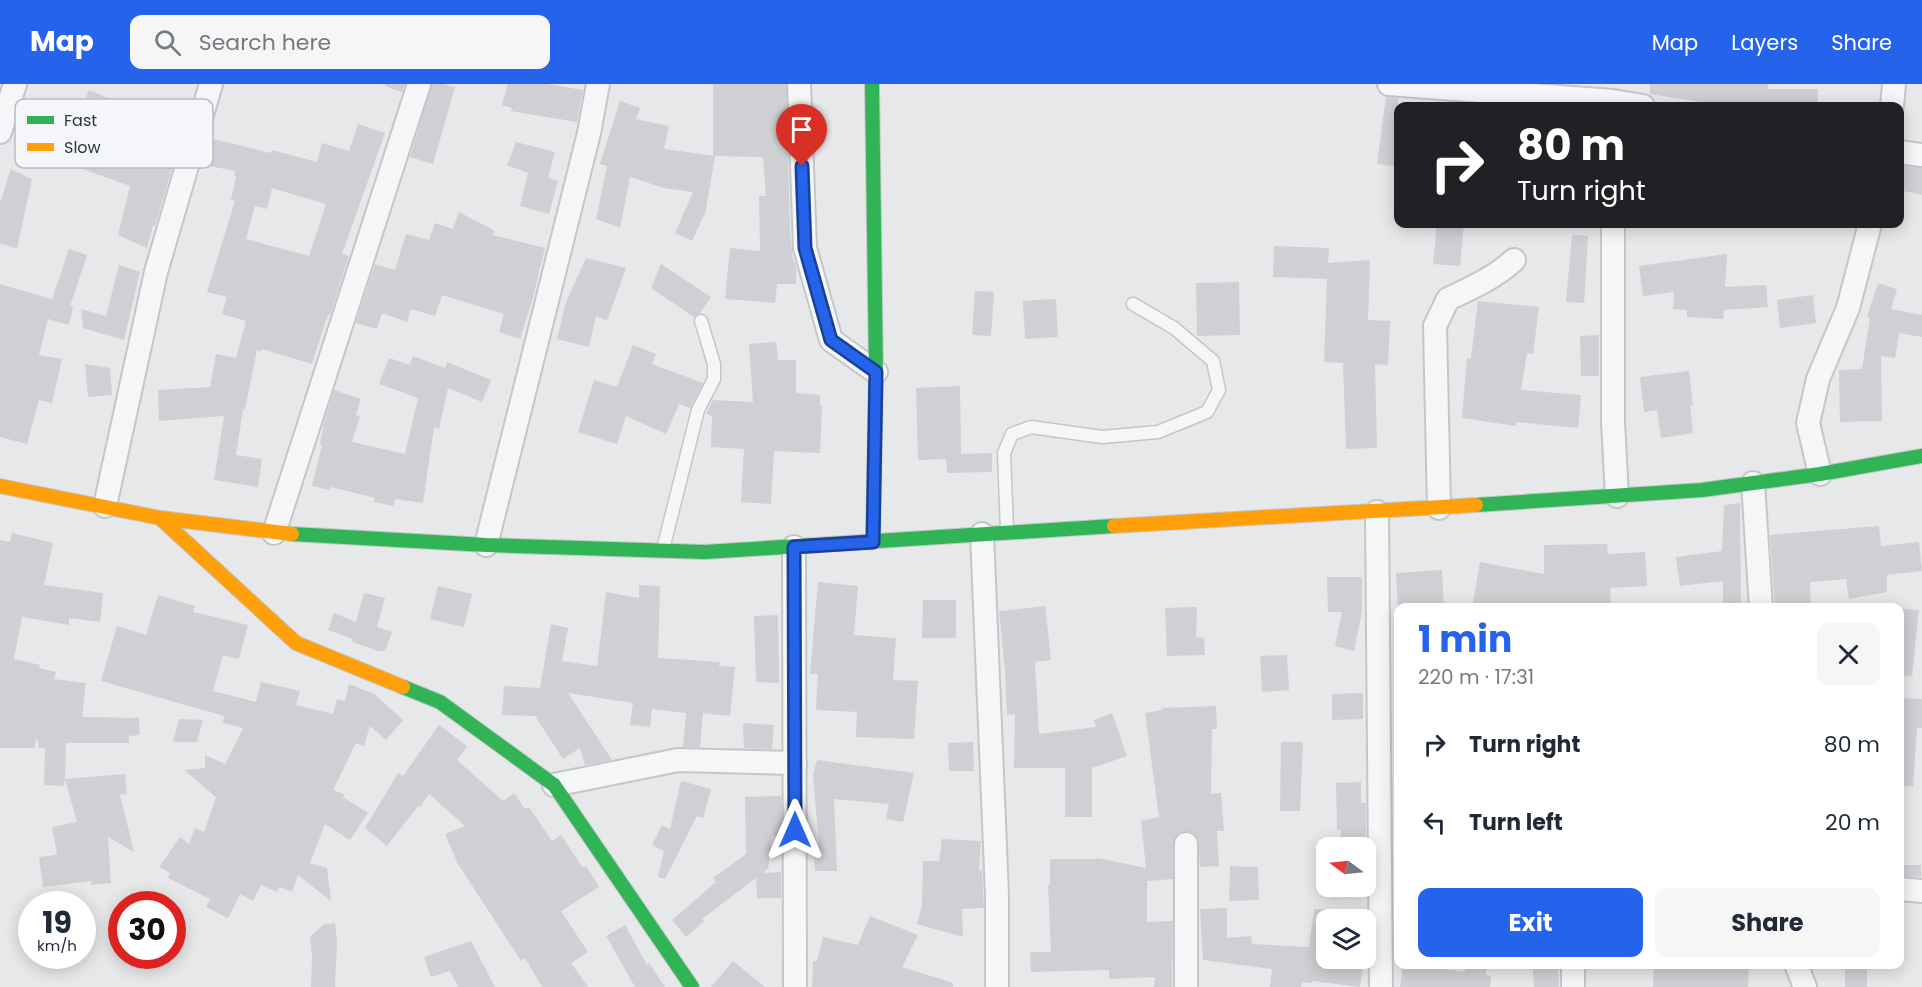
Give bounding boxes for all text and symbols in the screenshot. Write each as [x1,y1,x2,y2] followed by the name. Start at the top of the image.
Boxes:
[130,15,550,69] search box
[30,22,94,61] text: Map
[151,26,184,59] icon: search
[199,27,331,58] text: Search here
[1652,28,1698,57] text: Map
[1731,28,1798,57] text: Layers
[1831,28,1892,57] text: Share
[15,99,213,168] legend
[776,104,827,166] pin
[64,109,97,132] text: Fast
[785,113,818,146] icon: arrive
[1517,116,1625,175] text: 80 m
[1418,126,1496,204] icon: right
[64,136,101,159] text: Slow
[1517,172,1646,209] text: Turn right
[1418,614,1512,665] text: 1 min
[1817,623,1880,686] button: close
[1418,663,1534,691] text: 220 m · 17:31
[1418,728,1451,761] icon: right
[1469,729,1580,760] text: Turn right
[1824,729,1880,760] text: 80 m
[763,798,827,862] position arrow
[1418,806,1451,839] icon: left
[1469,807,1563,838] text: Turn left
[1825,807,1880,838] text: 20 m
[1316,837,1376,897] north arrow
[1316,837,1376,969] map controls
[1418,888,1643,957] button: Exit
[1655,888,1880,957] button: Share
[108,891,186,969] speed limit sign: 30
[42,901,72,944] text: 19
[1316,909,1376,969] button: layers
[37,935,77,956] text: km/h

